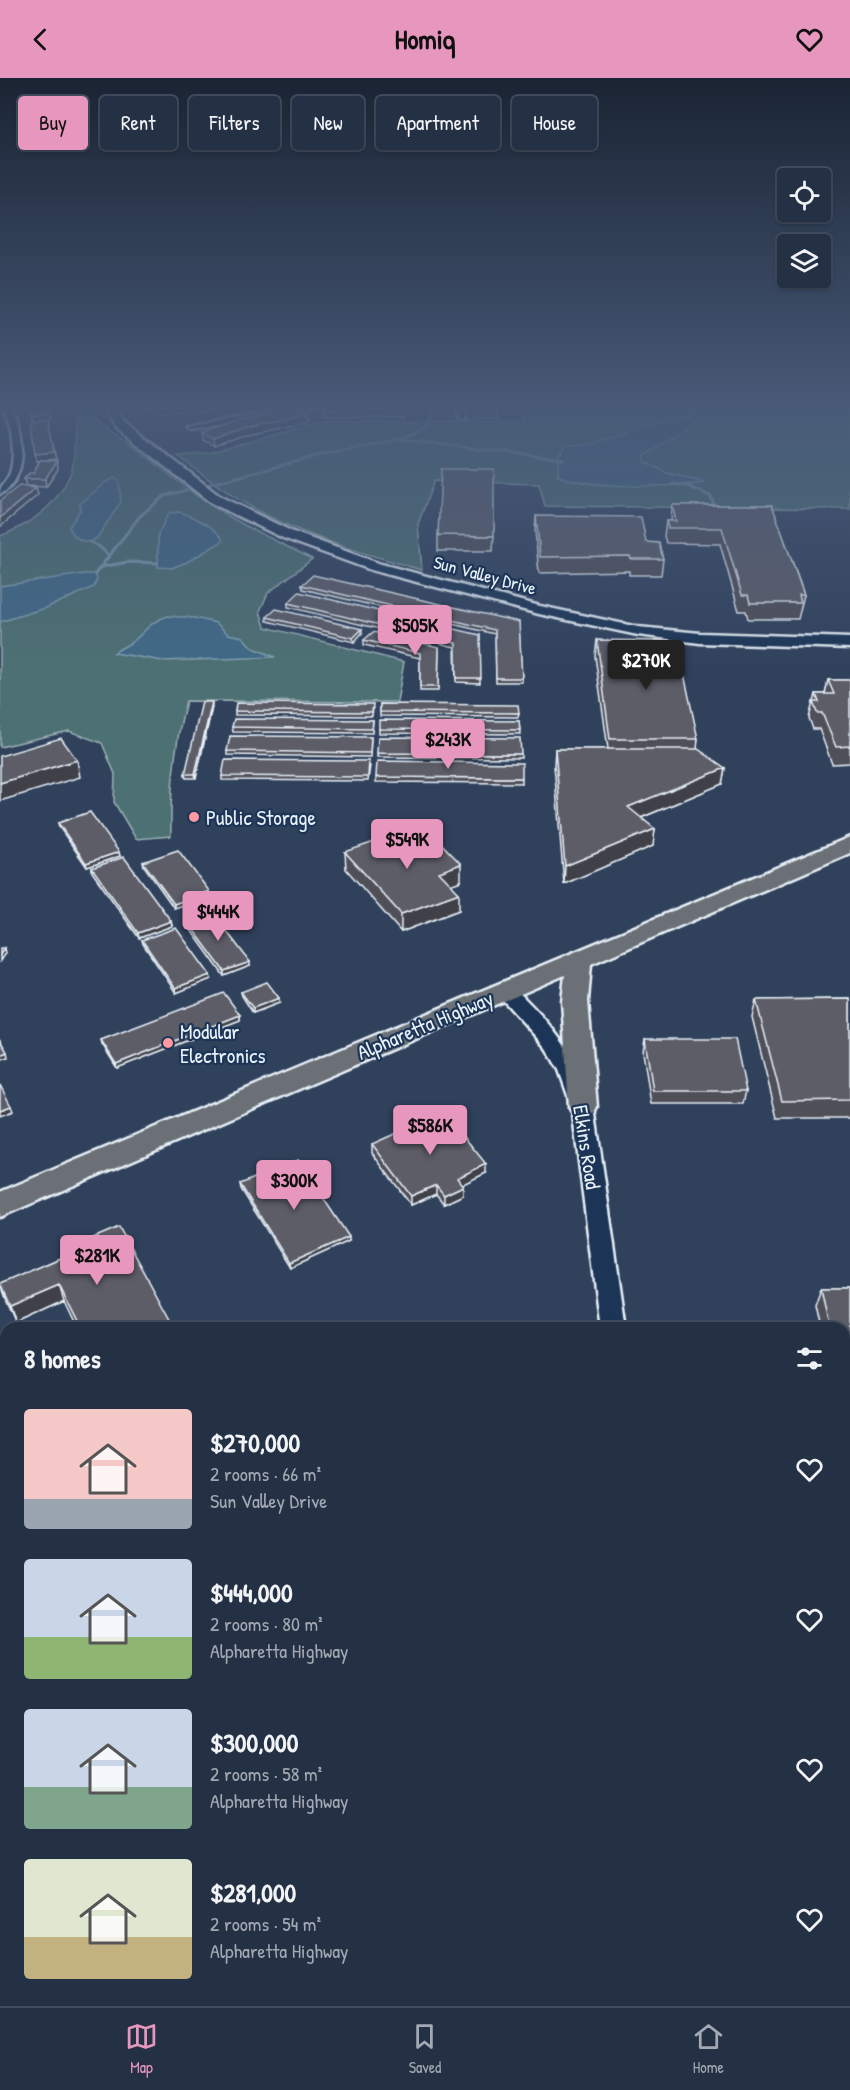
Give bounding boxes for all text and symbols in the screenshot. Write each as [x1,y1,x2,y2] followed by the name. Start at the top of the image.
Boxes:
[395,21,455,57] text: Homiq
[24,23,57,56] icon: back
[793,23,826,56] icon: heart
[18,96,88,150] chip: Buy
[100,96,177,150] chip: Rent
[189,96,280,150] chip: Filters
[292,96,364,150] chip: New
[376,96,500,150] chip: Apartment
[512,96,597,150] chip: House
[777,168,831,288] map controls
[777,168,831,222] button: locate
[777,234,831,288] button: layers
[431,549,539,601] street label: Sun Valley Drive
[373,605,457,656] pin: $505K
[392,611,438,638] text: $505K
[604,640,688,691] pin: $270K
[622,646,670,673] text: $270K
[406,719,490,770] pin: $243K
[425,725,471,752] text: $243K
[206,803,316,832] place label: Public Storage
[187,810,201,824] marker: Public Storage
[365,819,449,870] pin: $549K
[385,825,429,852] text: $549K
[176,891,260,942] pin: $444K
[196,897,240,924] text: $444K
[352,983,498,1067] street label: Alpharetta Highway
[180,1017,266,1070] place label: Modular Electronics
[161,1036,175,1050] marker: Modular Electronics
[566,1103,608,1191] street label: Elkins Road
[388,1105,472,1156] pin: $586K
[407,1111,453,1138] text: $586K
[252,1160,336,1211] pin: $300K
[270,1166,318,1193] text: $300K
[55,1235,139,1286] pin: $281K
[74,1241,120,1268] text: $281K
[24,1341,101,1376] text: 8 homes
[793,1342,826,1375] icon: filters
[210,1425,300,1460] text: $270,000
[72,1433,144,1505] icon: home
[793,1453,826,1486] icon: heart
[210,1460,321,1487] text: 2 rooms · 66 m²
[210,1487,327,1514] text: Sun Valley Drive
[210,1575,293,1610] text: $444,000
[72,1583,144,1655] icon: home
[793,1603,826,1636] icon: heart
[210,1610,323,1637] text: 2 rooms · 80 m²
[210,1637,348,1664] text: Alpharetta Highway
[210,1725,298,1760] text: $300,000
[72,1733,144,1805] icon: home
[793,1753,826,1786] icon: heart
[210,1760,322,1787] text: 2 rooms · 58 m²
[210,1787,348,1814] text: Alpharetta Highway
[210,1875,296,1910] text: $281,000
[72,1883,144,1955] icon: home
[793,1903,826,1936] icon: heart
[210,1910,321,1937] text: 2 rooms · 54 m²
[210,1937,348,1964] text: Alpharetta Highway
[125,2020,158,2078] tab: Map
[408,2020,441,2078] tab: Saved
[692,2020,725,2078] tab: Home

